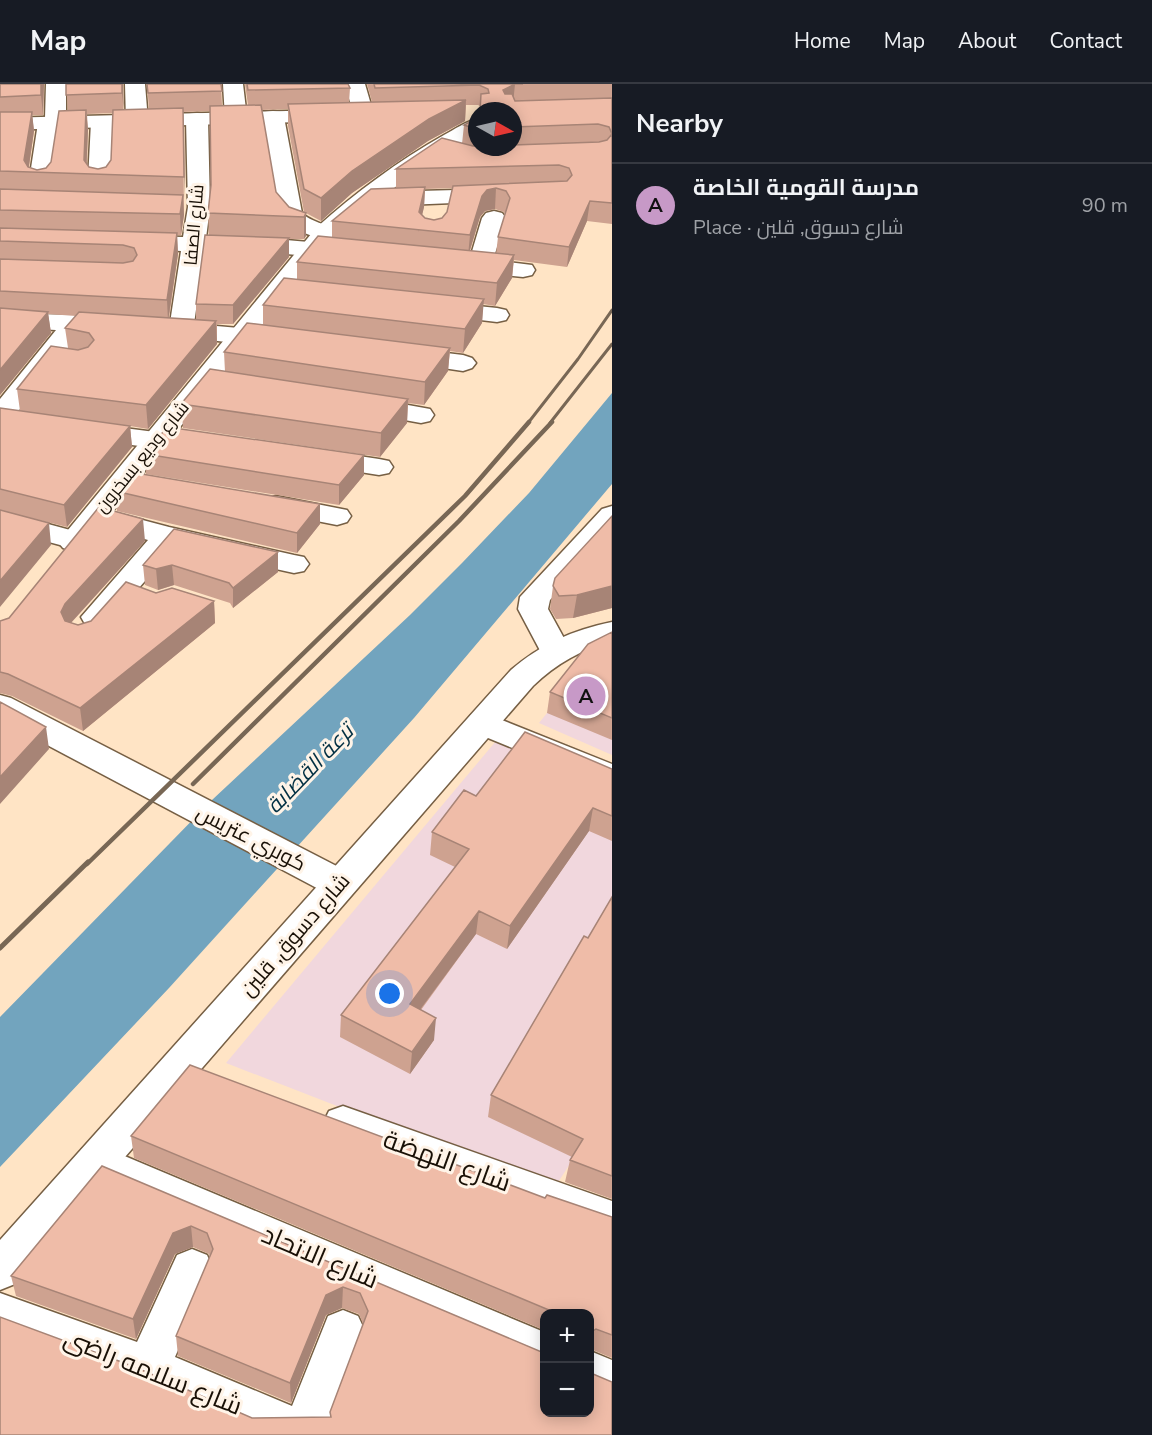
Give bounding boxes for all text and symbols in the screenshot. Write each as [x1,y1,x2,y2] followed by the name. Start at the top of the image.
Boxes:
[30,22,86,60] text: Map
[794,27,851,55] text: Home
[884,27,925,55] text: Map
[958,27,1016,55] text: About
[1049,27,1122,55] text: Contact
[468,102,522,156] north arrow
[636,106,723,141] text: Nearby
[693,173,919,203] text: مدرسة القومية الخاصة
[178,183,210,267] street label: شارع الصفا
[648,192,663,219] text: A
[1082,192,1128,219] text: 90 m
[693,214,903,241] text: Place · شارع دسوق, قلين
[90,396,194,518] street label: شارع وديع بسخرون
[566,674,606,718] pin: A
[260,715,363,820] water label: ترعة القضابة
[190,798,311,879] street label: كوبري عتريس
[234,868,356,1002] street label: شارع دسوق, قلين
[375,979,404,1008] your location
[378,1122,516,1200] street label: شارع النهضة
[256,1217,384,1297] street label: شارع الاتحاد
[540,1309,594,1417] map controls
[540,1309,594,1363] button: +
[59,1320,247,1424] street label: شارع سلامه راضى
[540,1363,594,1417] button: −

